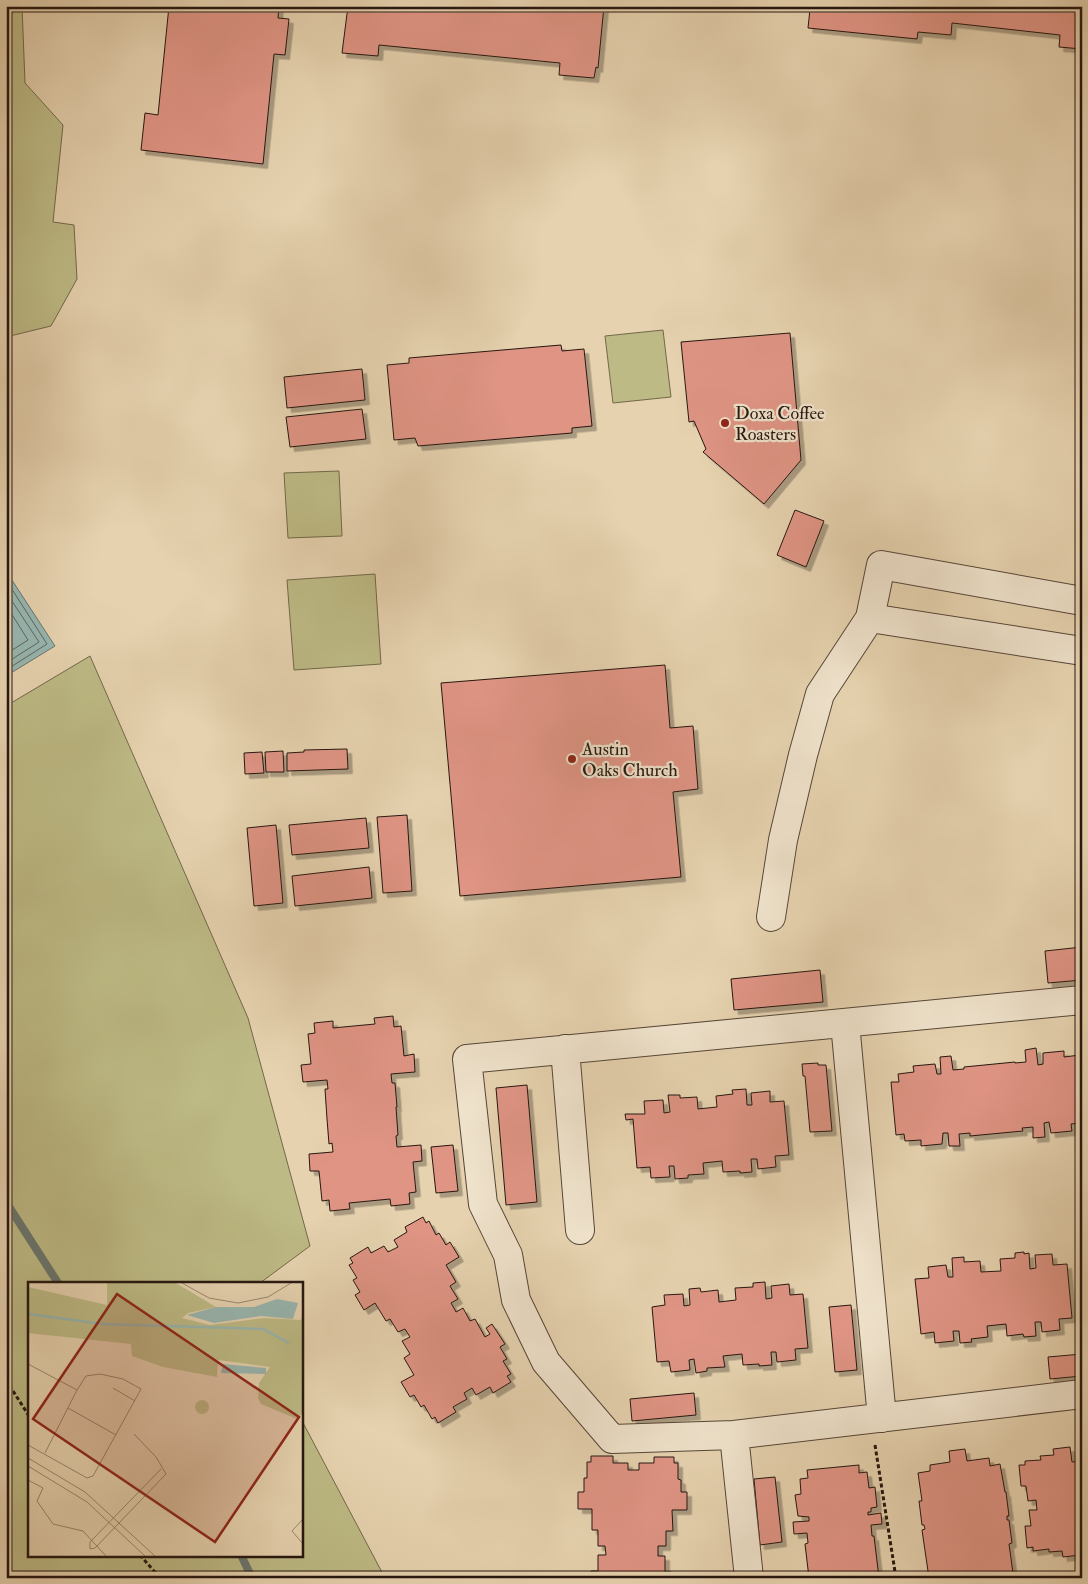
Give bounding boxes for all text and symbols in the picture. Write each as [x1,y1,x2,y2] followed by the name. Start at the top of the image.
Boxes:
[735,402,825,446] place label: Doxa Coffee Roasters
[719,417,731,429] marker: Doxa Coffee Roasters
[581,738,678,782] place label: Austin Oaks Church
[566,753,578,765] marker: Austin Oaks Church
[28,1282,302,1556] inset map

